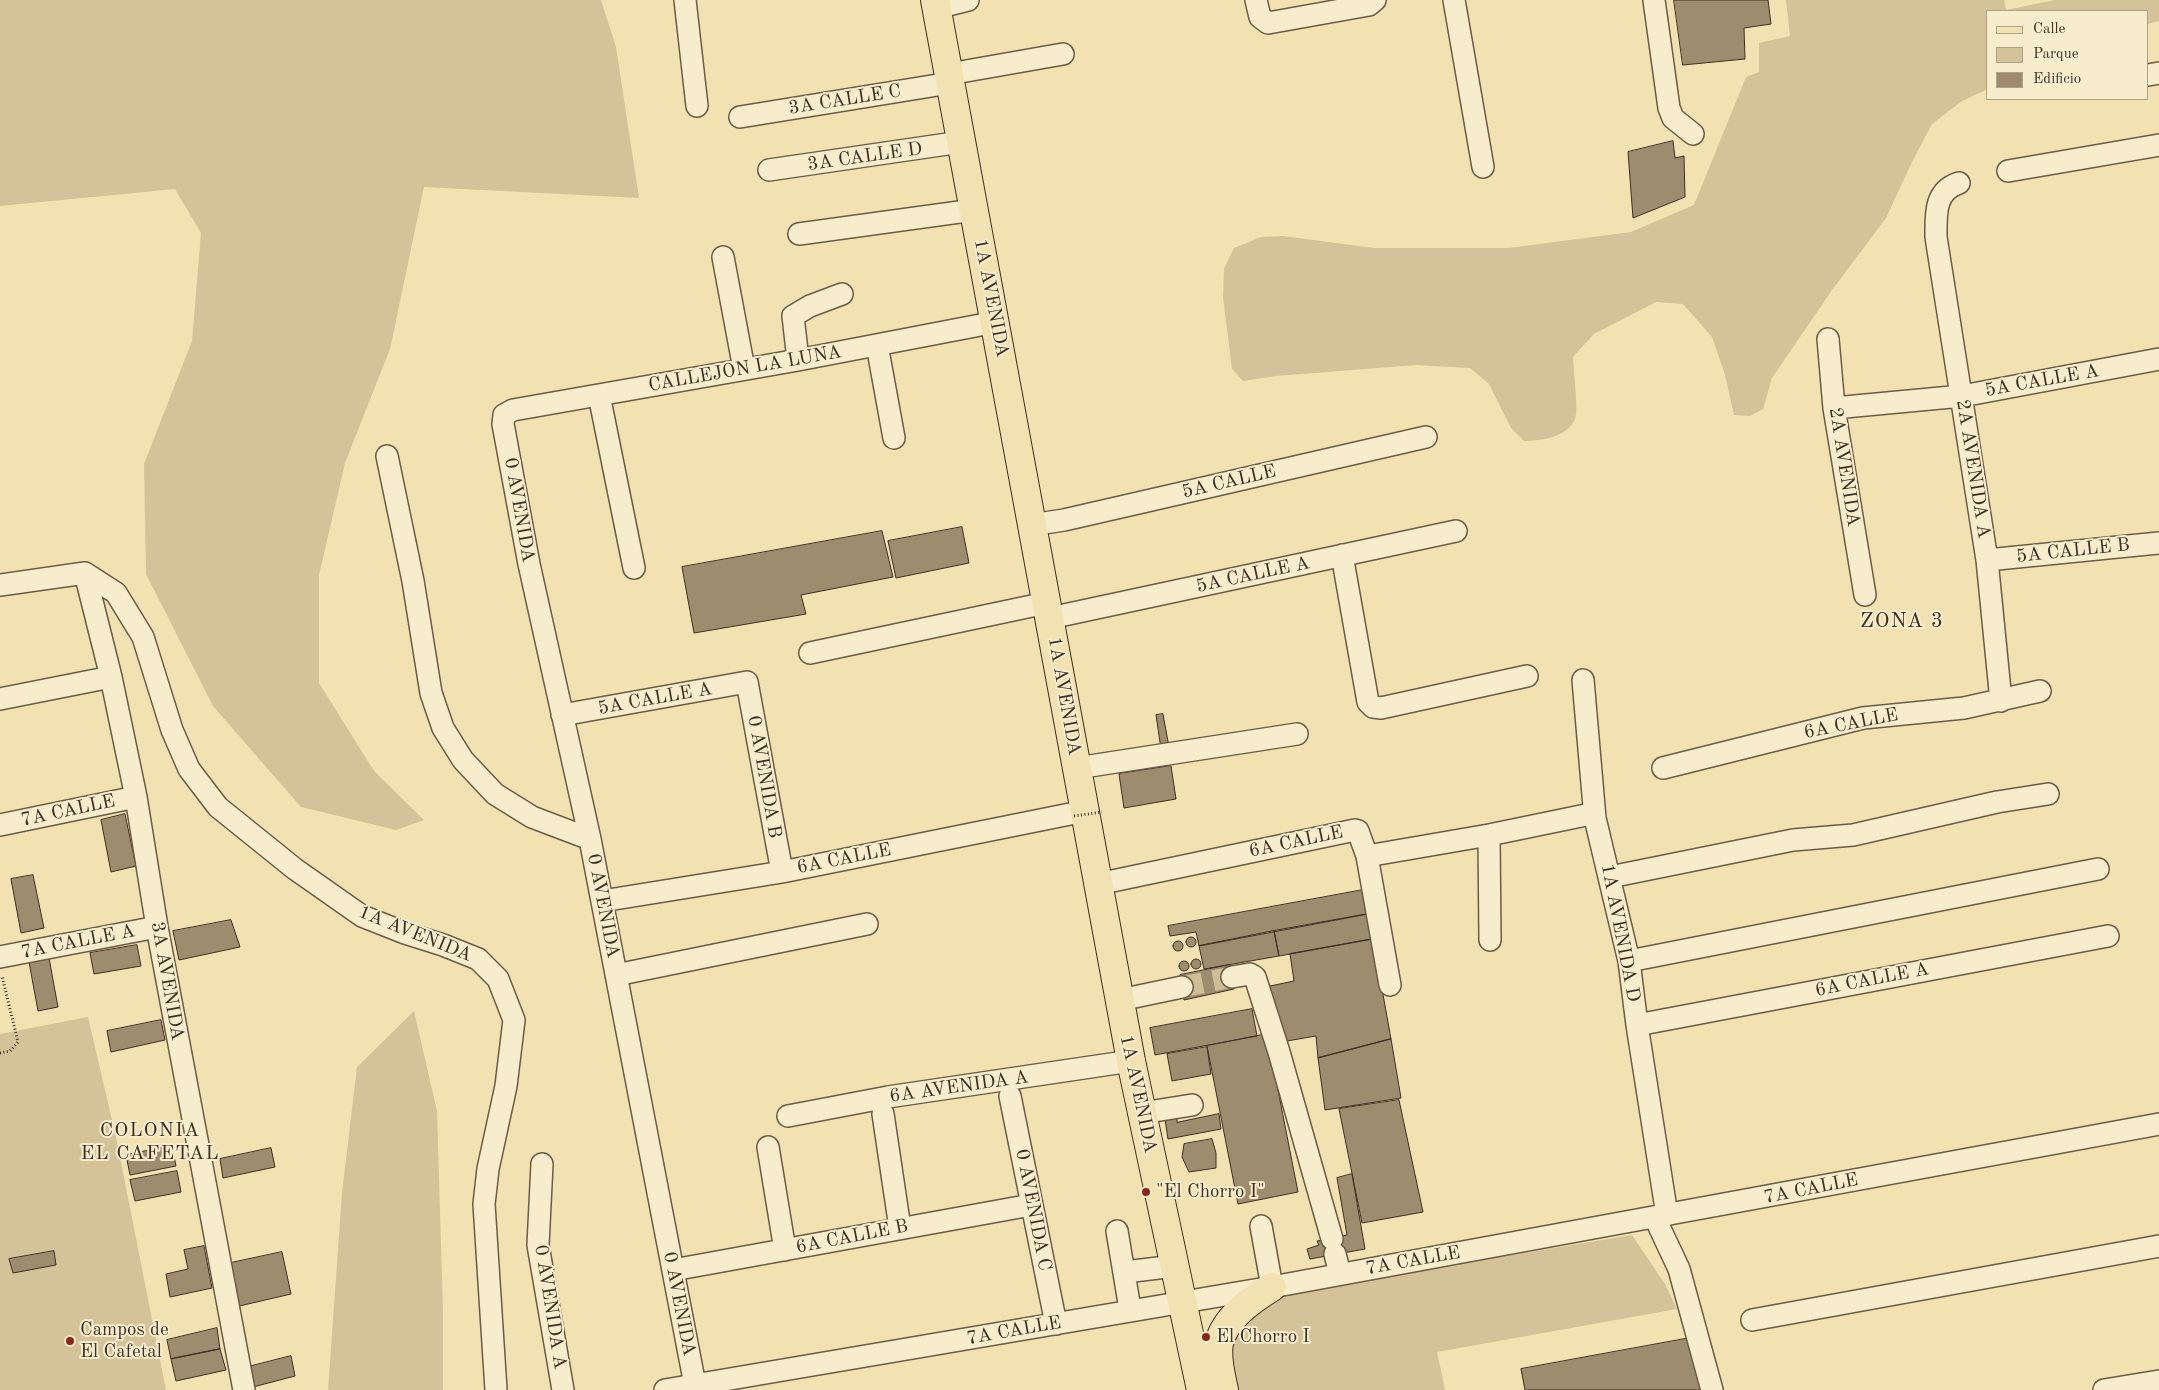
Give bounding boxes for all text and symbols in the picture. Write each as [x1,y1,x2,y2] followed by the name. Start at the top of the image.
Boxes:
[1986,10,2149,100] legend
[2033,22,2065,37] text: Calle
[2033,47,2079,62] text: Parque
[2033,72,2081,87] text: Edificio
[787,80,903,120] street label: 3A CALLE C
[806,138,924,176] street label: 3A CALLE D
[968,237,1014,359] street label: 1A AVENIDA
[647,341,843,397] street label: CALLEJON LA LUNA
[1983,360,2101,402] street label: 5A CALLE A
[1951,398,1995,540] street label: 2A AVENIDA A
[1823,406,1865,528] street label: 2A AVENIDA
[499,456,539,564] street label: 0 AVENIDA
[1180,460,1278,504] street label: 5A CALLE
[2015,534,2131,568] street label: 5A CALLE B
[1194,552,1312,598] street label: 5A CALLE A
[1859,608,1945,634] district label: ZONA 3
[1042,635,1086,757] street label: 1A AVENIDA
[596,678,714,720] street label: 5A CALLE A
[1802,704,1900,744] street label: 6A CALLE
[742,714,786,840] street label: 0 AVENIDA B
[19,790,117,832] street label: 7A CALLE
[1247,821,1345,863] street label: 6A CALLE
[795,839,893,879] street label: 6A CALLE
[582,852,624,960] street label: 0 AVENIDA
[1595,862,1645,1004] street label: 1A AVENIDA D
[355,901,475,967] street label: 1A AVENIDA
[19,920,137,964] street label: 7A CALLE A
[145,920,189,1042] street label: 3A AVENIDA
[1813,958,1931,1002] street label: 6A CALLE A
[1114,1033,1162,1155] street label: 1A AVENIDA
[888,1066,1030,1108] street label: 6A AVENIDA A
[79,1119,221,1166] district label: COLONIA EL CAFETAL
[1010,1147,1056,1273] street label: 0 AVENIDA C
[1762,1169,1860,1209] street label: 7A CALLE
[1156,1181,1265,1203] place label: "El Chorro I"
[1140,1186,1152,1198] marker: "El Chorro I"
[794,1215,910,1259] street label: 6A CALLE B
[1364,1241,1462,1281] street label: 7A CALLE
[529,1243,571,1371] street label: 0 AVENIDA A
[658,1250,700,1358] street label: 0 AVENIDA
[965,1311,1063,1351] street label: 7A CALLE
[80,1319,169,1363] place label: Campos de El Cafetal
[1216,1326,1310,1348] place label: El Chorro I
[1200,1331,1212,1343] marker: El Chorro I
[64,1335,76,1347] marker: Campos de El Cafetal

